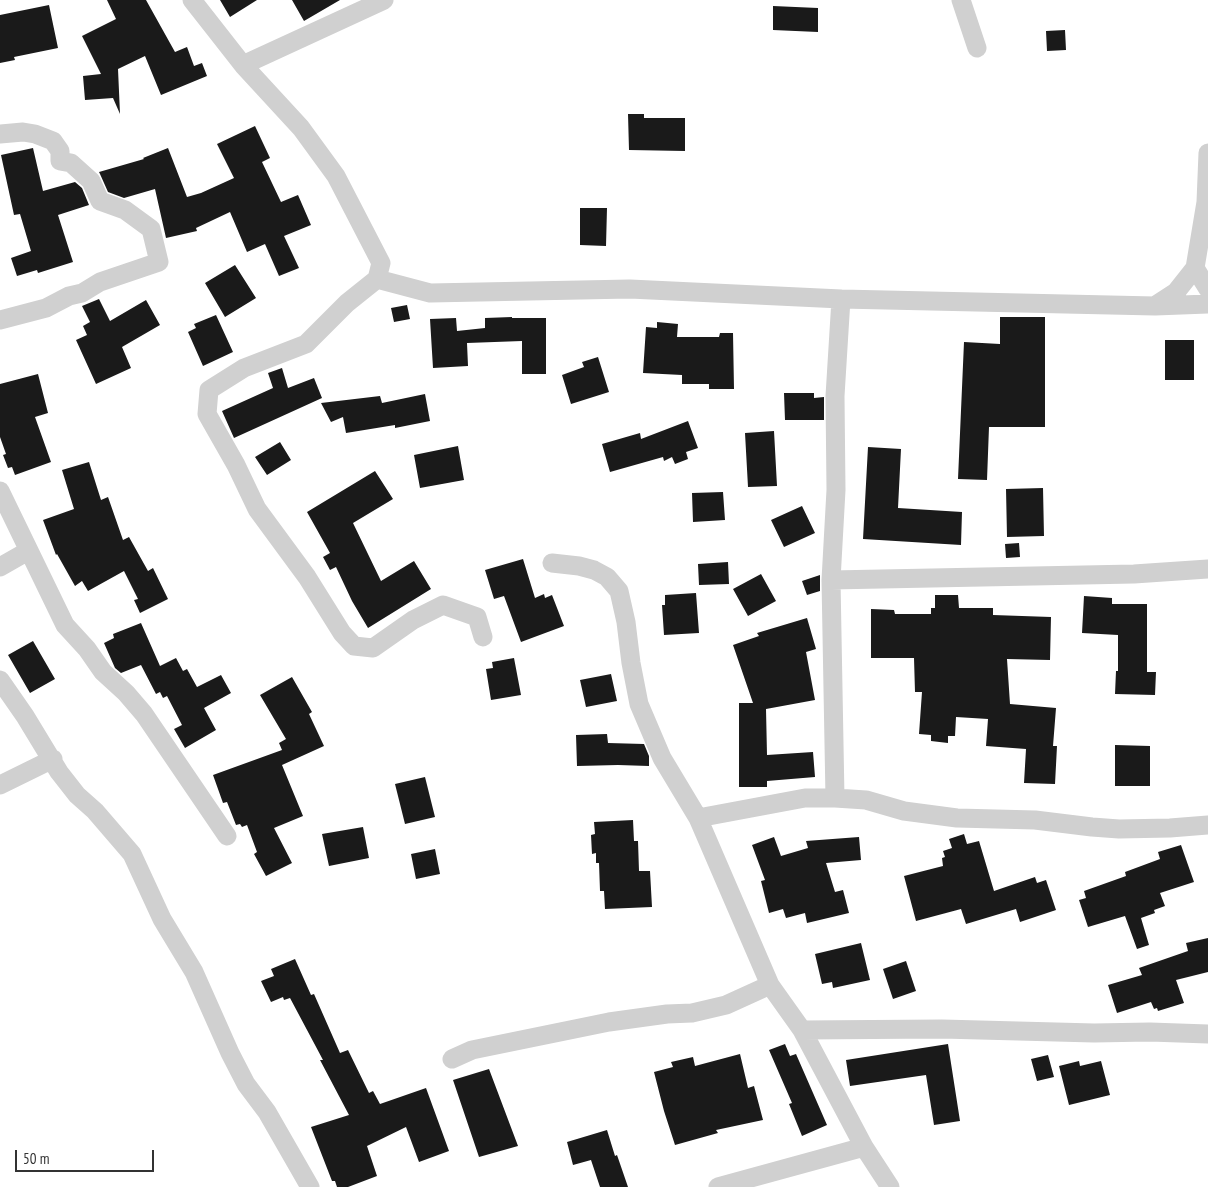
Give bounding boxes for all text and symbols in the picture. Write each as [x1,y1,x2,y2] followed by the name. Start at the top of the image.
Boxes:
[18,1140,156,1172] scale bar
[23,1149,49,1168] text: 50 m

